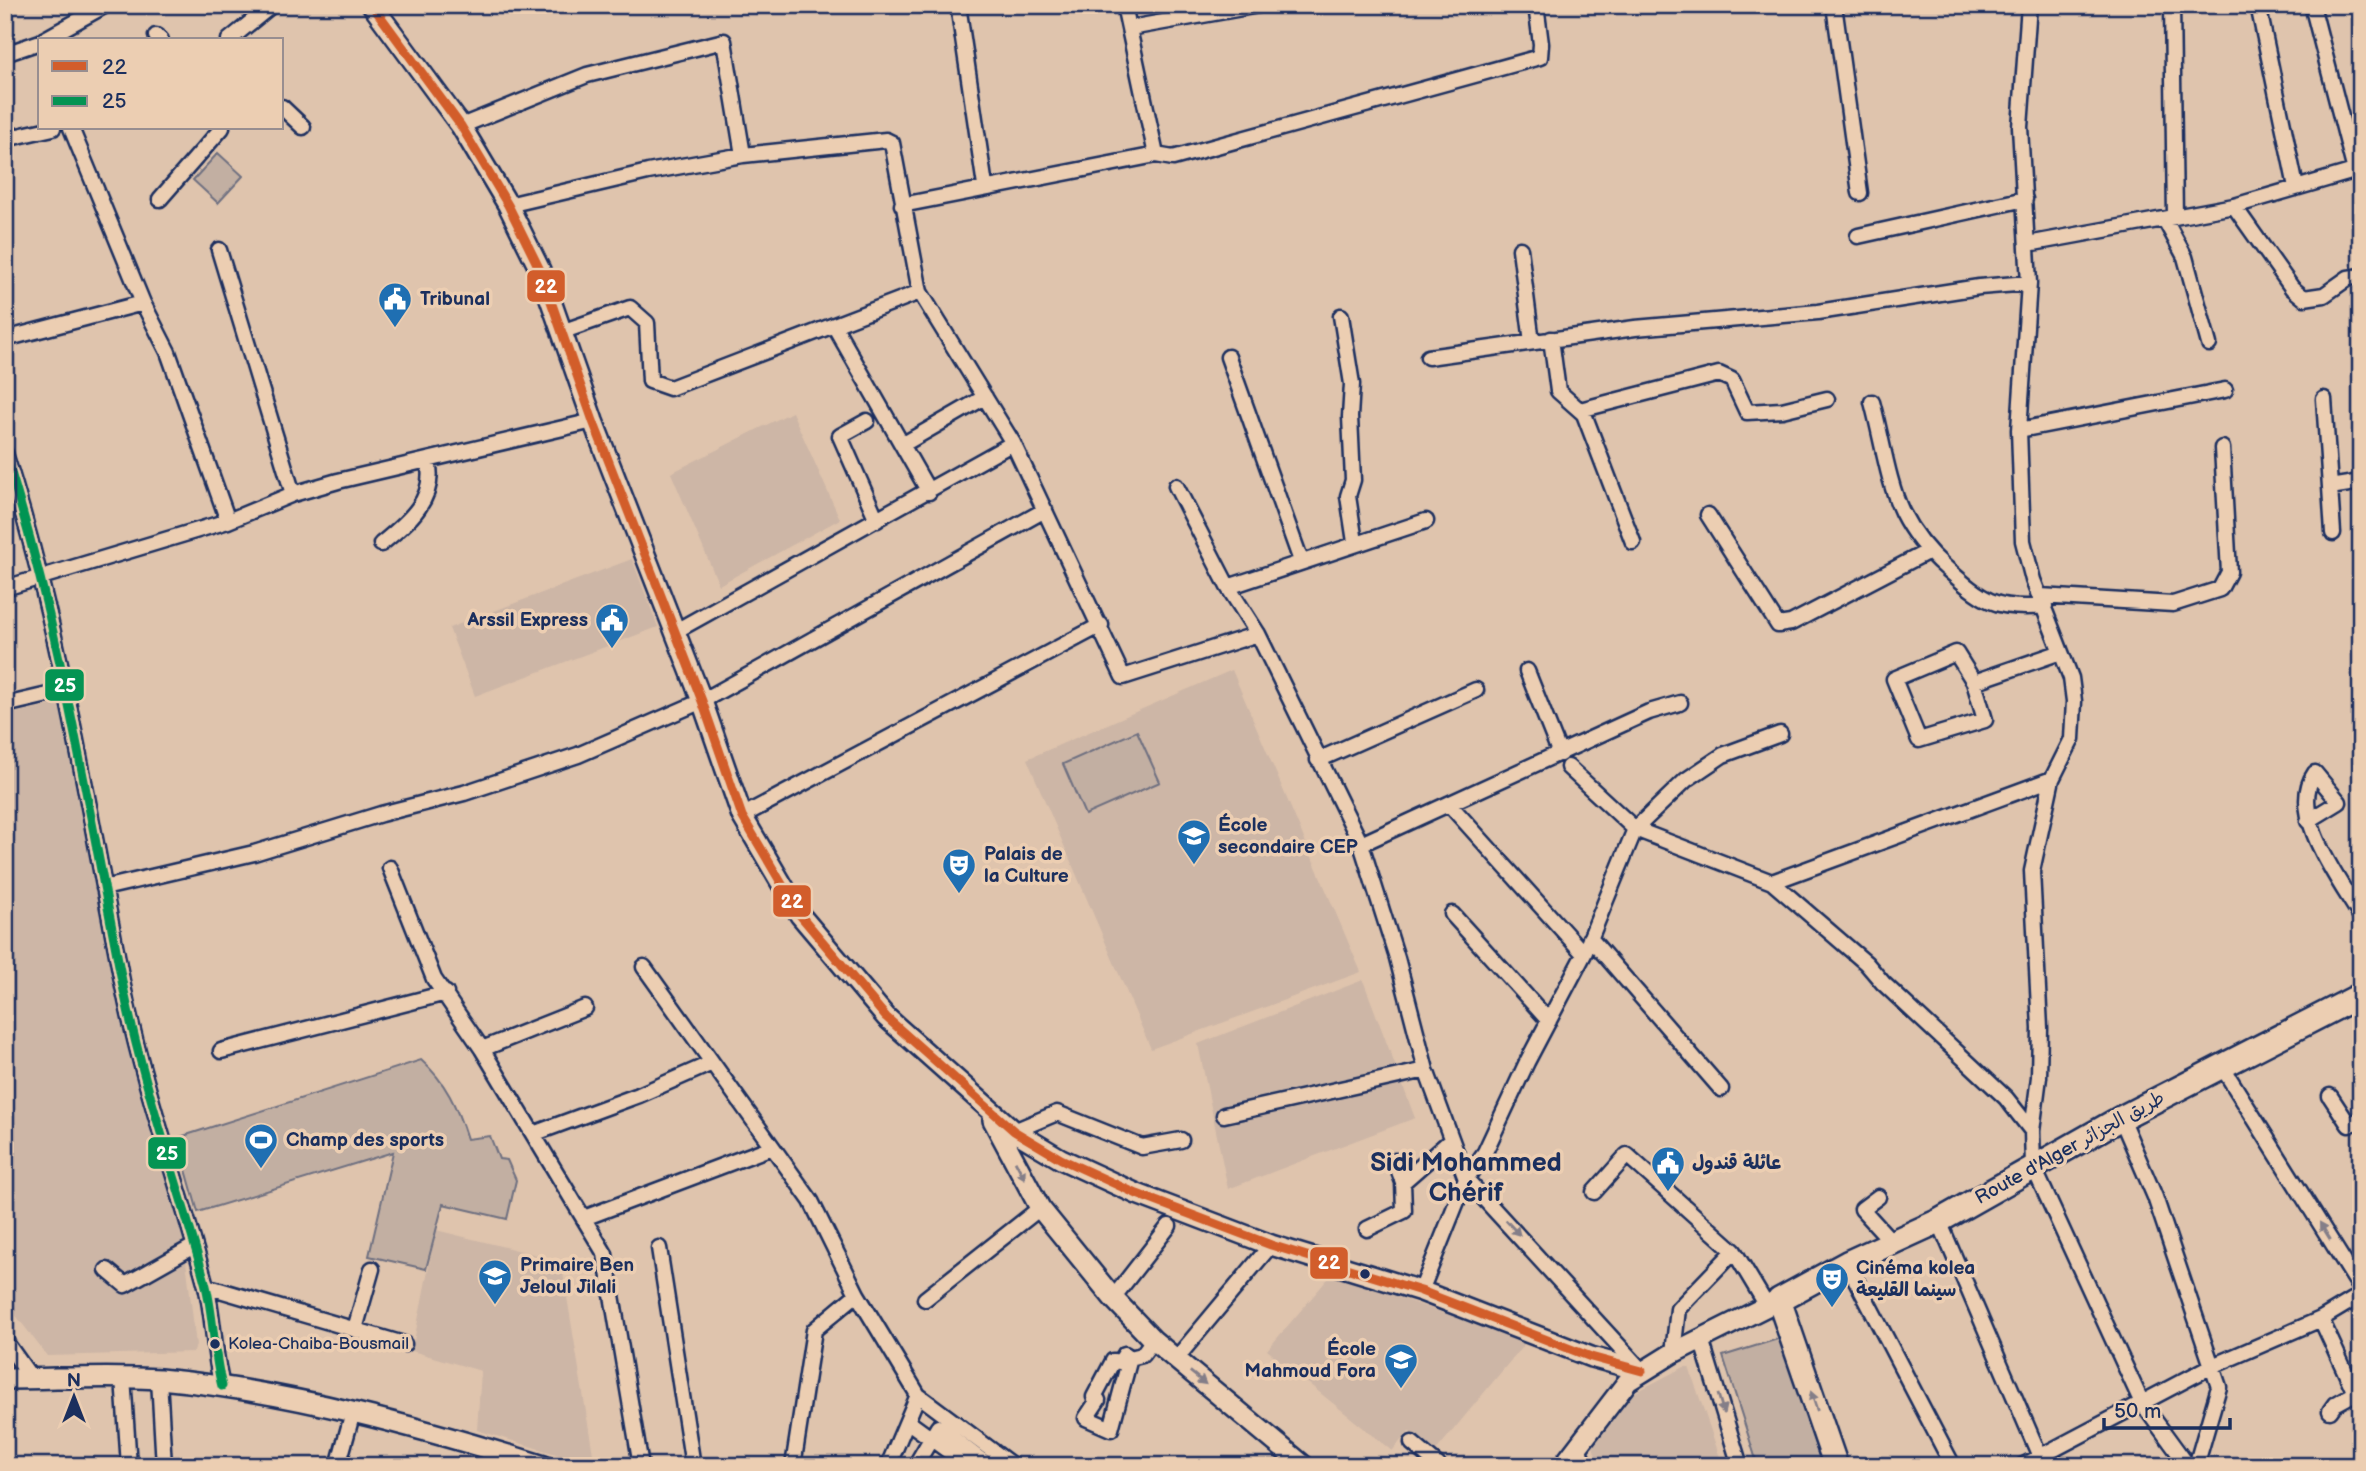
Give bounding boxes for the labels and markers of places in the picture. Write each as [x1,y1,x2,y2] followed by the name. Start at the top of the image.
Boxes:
[376,280,414,329] public building icon: Tribunal
[420,288,490,311] place label: Tribunal
[593,601,631,650] public building icon: Arssil Express
[467,609,588,632] place label: Arssil Express
[1218,813,1358,859] place label: École secondaire CEP
[1175,817,1213,866] school or university icon: École secondaire CEP
[984,843,1069,888] place label: Palais de la Culture
[940,846,978,895] theatre icon: Palais de la Culture
[242,1121,280,1170] sports icon: Champ des sports
[286,1129,444,1152] place label: Champ des sports
[1649,1144,1687,1193] public building icon: عائلة قندول
[1692,1152,1781,1175] place label: عائلة قندول
[520,1254,634,1299] place label: Primaire Ben Jeloul Jilali
[476,1257,514,1306] school or university icon: Primaire Ben Jeloul Jilali
[1856,1257,1975,1302] place label: Cinéma kolea سينما القليعة
[1813,1260,1851,1309] theatre icon: Cinéma kolea سينما القليعة
[1358,1267,1372,1281] unlabelled marker
[228,1334,409,1354] place label: Kolea-Chaiba-Bousmail
[208,1337,222,1351] marker: Kolea-Chaiba-Bousmail
[1245,1337,1376,1383] place label: École Mahmoud Fora
[1382,1341,1420,1390] school or university icon: École Mahmoud Fora

